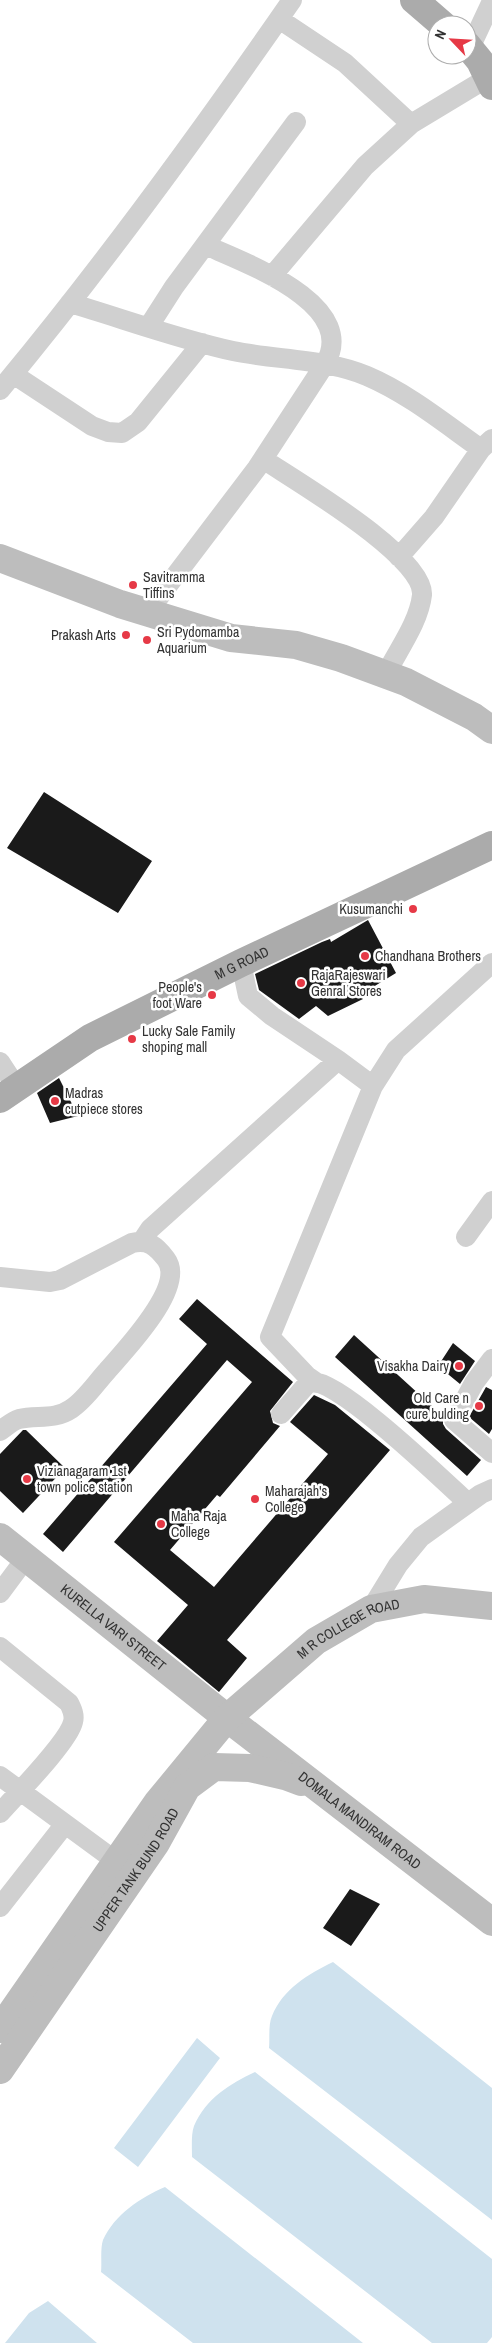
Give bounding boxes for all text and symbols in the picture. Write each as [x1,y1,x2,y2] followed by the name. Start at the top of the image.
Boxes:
[427,15,477,65] north arrow
[430,27,450,42] text: N
[143,568,205,602] place label: Savitramma Tiffins
[127,579,139,591] marker: Savitramma Tiffins
[156,623,240,657] place label: Sri Pydomamba Aquarium
[51,626,116,644] place label: Prakash Arts
[120,629,132,641] marker: Prakash Arts
[141,634,153,646] marker: Sri Pydomamba Aquarium
[339,900,403,918] place label: Kusumanchi
[407,903,419,915] marker: Kusumanchi
[212,942,272,984] street label: M G ROAD
[375,947,481,965] place label: Chandhana Brothers
[359,950,371,962] marker: Chandhana Brothers
[311,966,386,1000] place label: RajaRajeswari Genral Stores
[295,977,307,989] marker: RajaRajeswari Genral Stores
[153,978,202,1012] place label: People's foot Ware
[206,989,218,1001] marker: People's foot Ware
[142,1022,235,1056] place label: Lucky Sale Family shoping mall
[126,1033,138,1045] marker: Lucky Sale Family shoping mall
[65,1084,143,1118] place label: Madras cutpiece stores
[49,1095,61,1107] marker: Madras cutpiece stores
[377,1357,449,1375] place label: Visakha Dairy
[453,1360,465,1372] marker: Visakha Dairy
[406,1389,470,1423] place label: Old Care n cure bulding
[473,1400,485,1412] marker: Old Care n cure bulding
[37,1462,133,1496] place label: Vizianagaram 1st town police station
[21,1473,33,1485] marker: Vizianagaram 1st town police station
[265,1482,327,1516] place label: Maharajah's College
[249,1493,261,1505] marker: Maharajah's College
[171,1507,227,1541] place label: Maha Raja College
[155,1518,167,1530] marker: Maha Raja College
[57,1580,170,1675] street label: KURELLA VARI STREET
[293,1595,401,1663] street label: M R COLLEGE ROAD
[295,1767,425,1873] street label: DOMALA MANDIRAM ROAD
[89,1805,183,1935] street label: UPPER TANK BUND ROAD

